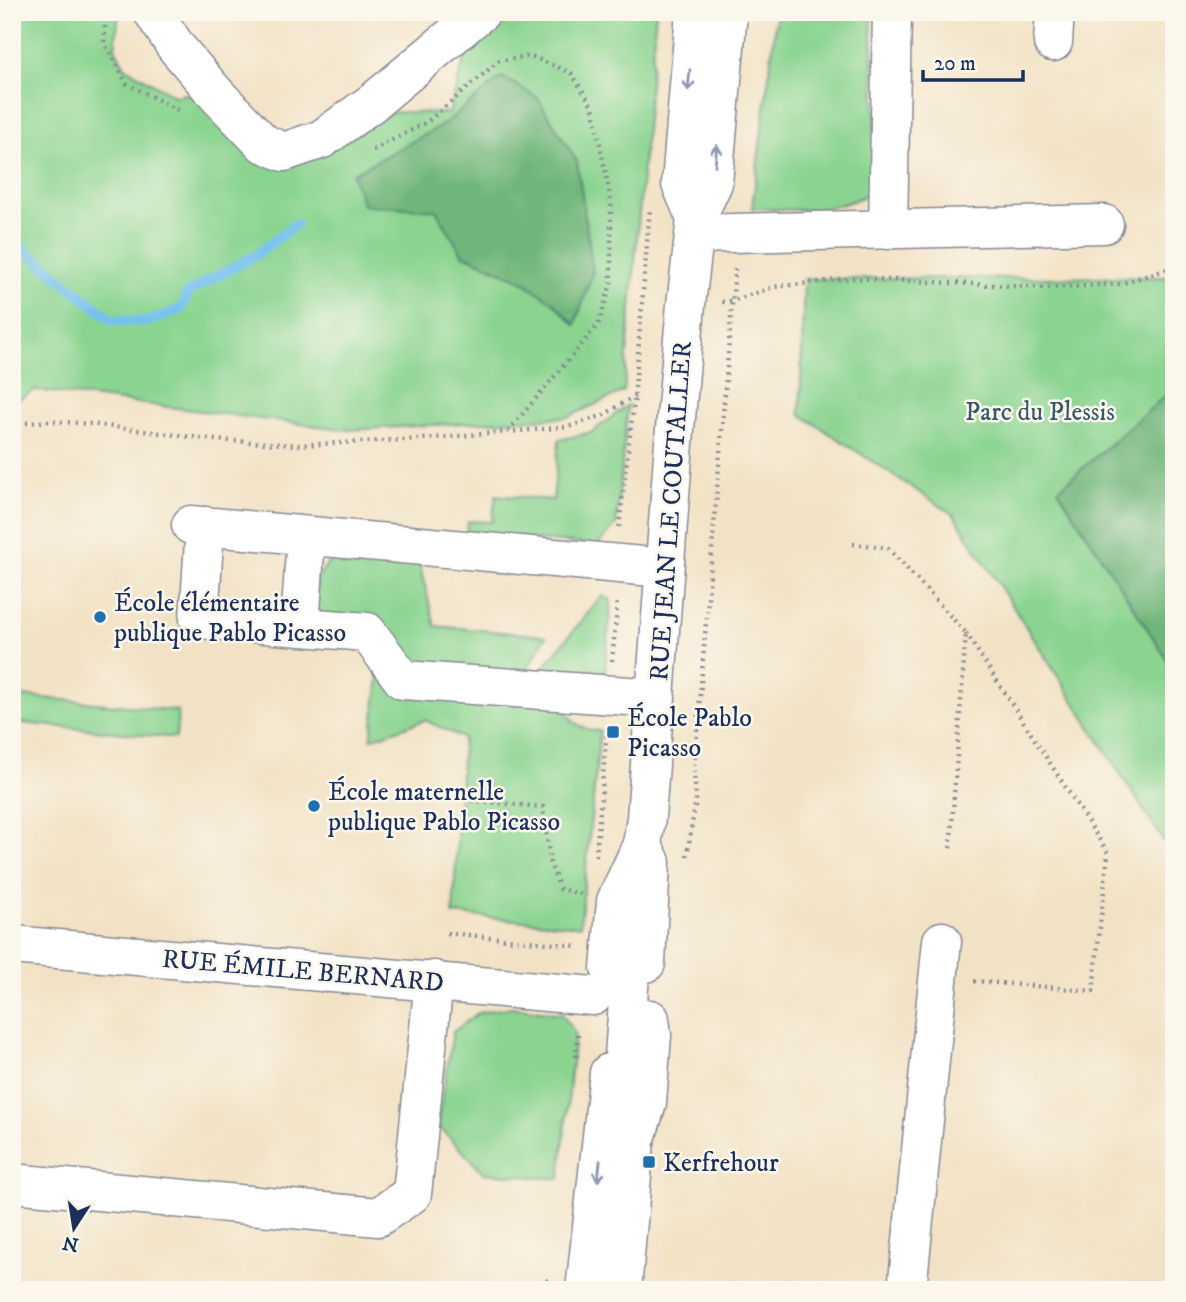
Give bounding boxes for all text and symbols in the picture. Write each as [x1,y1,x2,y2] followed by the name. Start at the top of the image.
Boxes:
[923,38,1023,82] scale bar
[934,51,976,77] text: 20 m
[682,68,695,91] one-way arrow
[710,144,723,167] one-way arrow
[643,340,700,682] street label: RUE JEAN LE COUTALLER
[965,396,1115,429] park label: Parc du Plessis
[113,587,346,650] place label: École élémentaire publique Pablo Picasso
[92,609,108,625] marker: École élémentaire publique Pablo Picasso
[627,702,752,765] place label: École Pablo Picasso
[605,724,621,740] marker: École Pablo Picasso
[327,776,560,839] place label: École maternelle publique Pablo Picasso
[306,798,322,814] marker: École maternelle publique Pablo Picasso
[161,943,445,1000] street label: RUE ÉMILE BERNARD
[663,1147,779,1180] place label: Kerfrehour
[641,1154,657,1170] marker: Kerfrehour
[592,1159,605,1182] one-way arrow
[38,1194,108,1264] north arrow
[60,1230,81,1256] text: N

